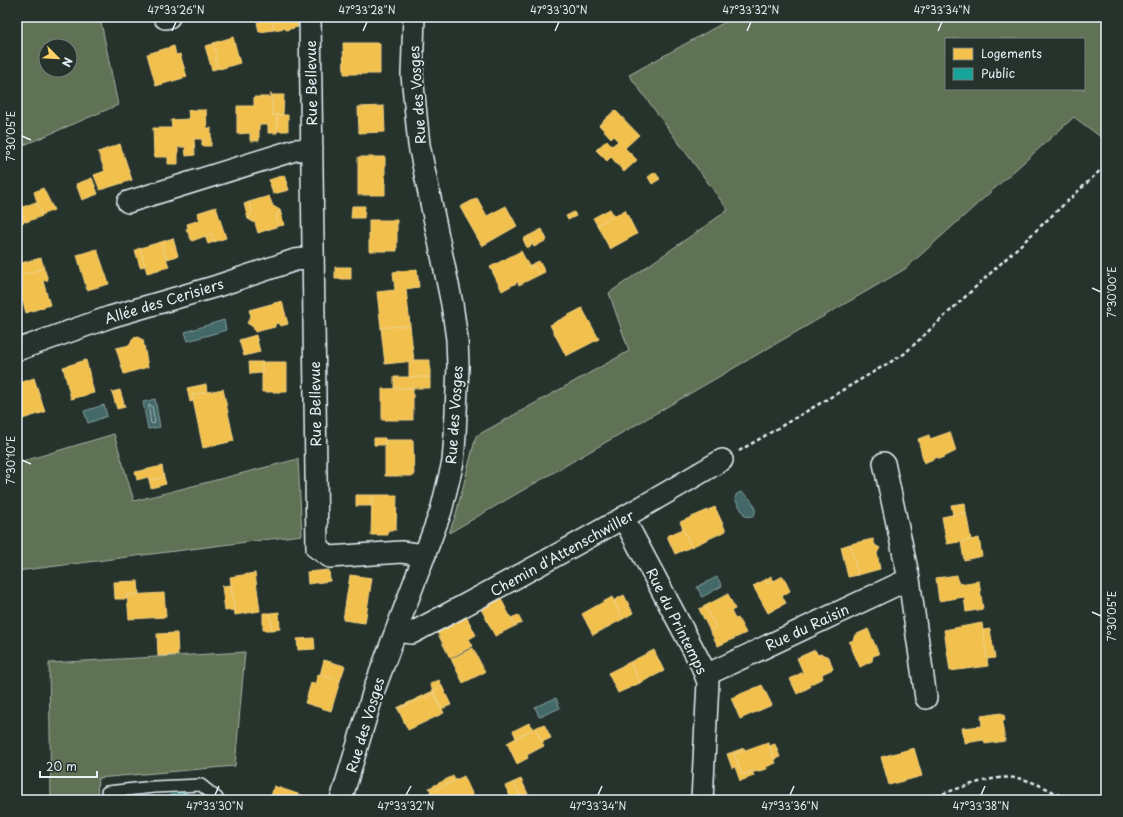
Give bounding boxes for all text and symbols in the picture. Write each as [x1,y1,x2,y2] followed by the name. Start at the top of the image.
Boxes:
[147,2,205,17] text: 47°33'26"N
[339,2,396,17] text: 47°33'28"N
[530,2,588,17] text: 47°33'30"N
[723,2,780,17] text: 47°33'32"N
[914,2,971,17] text: 47°33'34"N
[38,38,78,78] north arrow
[945,38,1085,90] legend
[300,40,322,126] street label: Rue Bellevue
[981,44,1042,62] text: Logements
[403,45,431,145] street label: Rue des Vosges
[58,55,77,70] text: N
[981,64,1015,82] text: Public
[3,111,18,161] text: 7°30'05"E
[1104,266,1119,318] text: 7°30'00"E
[102,273,226,329] street label: Allée des Cerisiers
[304,361,326,447] street label: Rue Bellevue
[440,365,468,465] street label: Rue des Vosges
[3,436,18,484] text: 7°30'10"E
[486,504,638,601] street label: Chemin d'Attenschwiller
[641,564,713,678] street label: Rue du Printemps
[1104,591,1119,641] text: 7°30'05"E
[762,598,852,656] street label: Rue du Raisin
[341,675,389,775] street label: Rue des Vosges
[40,753,97,779] scale bar
[46,757,77,775] text: 20 m
[186,798,244,813] text: 47°33'30"N
[378,798,435,813] text: 47°33'32"N
[570,798,627,813] text: 47°33'34"N
[761,798,819,813] text: 47°33'36"N
[953,798,1009,813] text: 47°33'38"N

